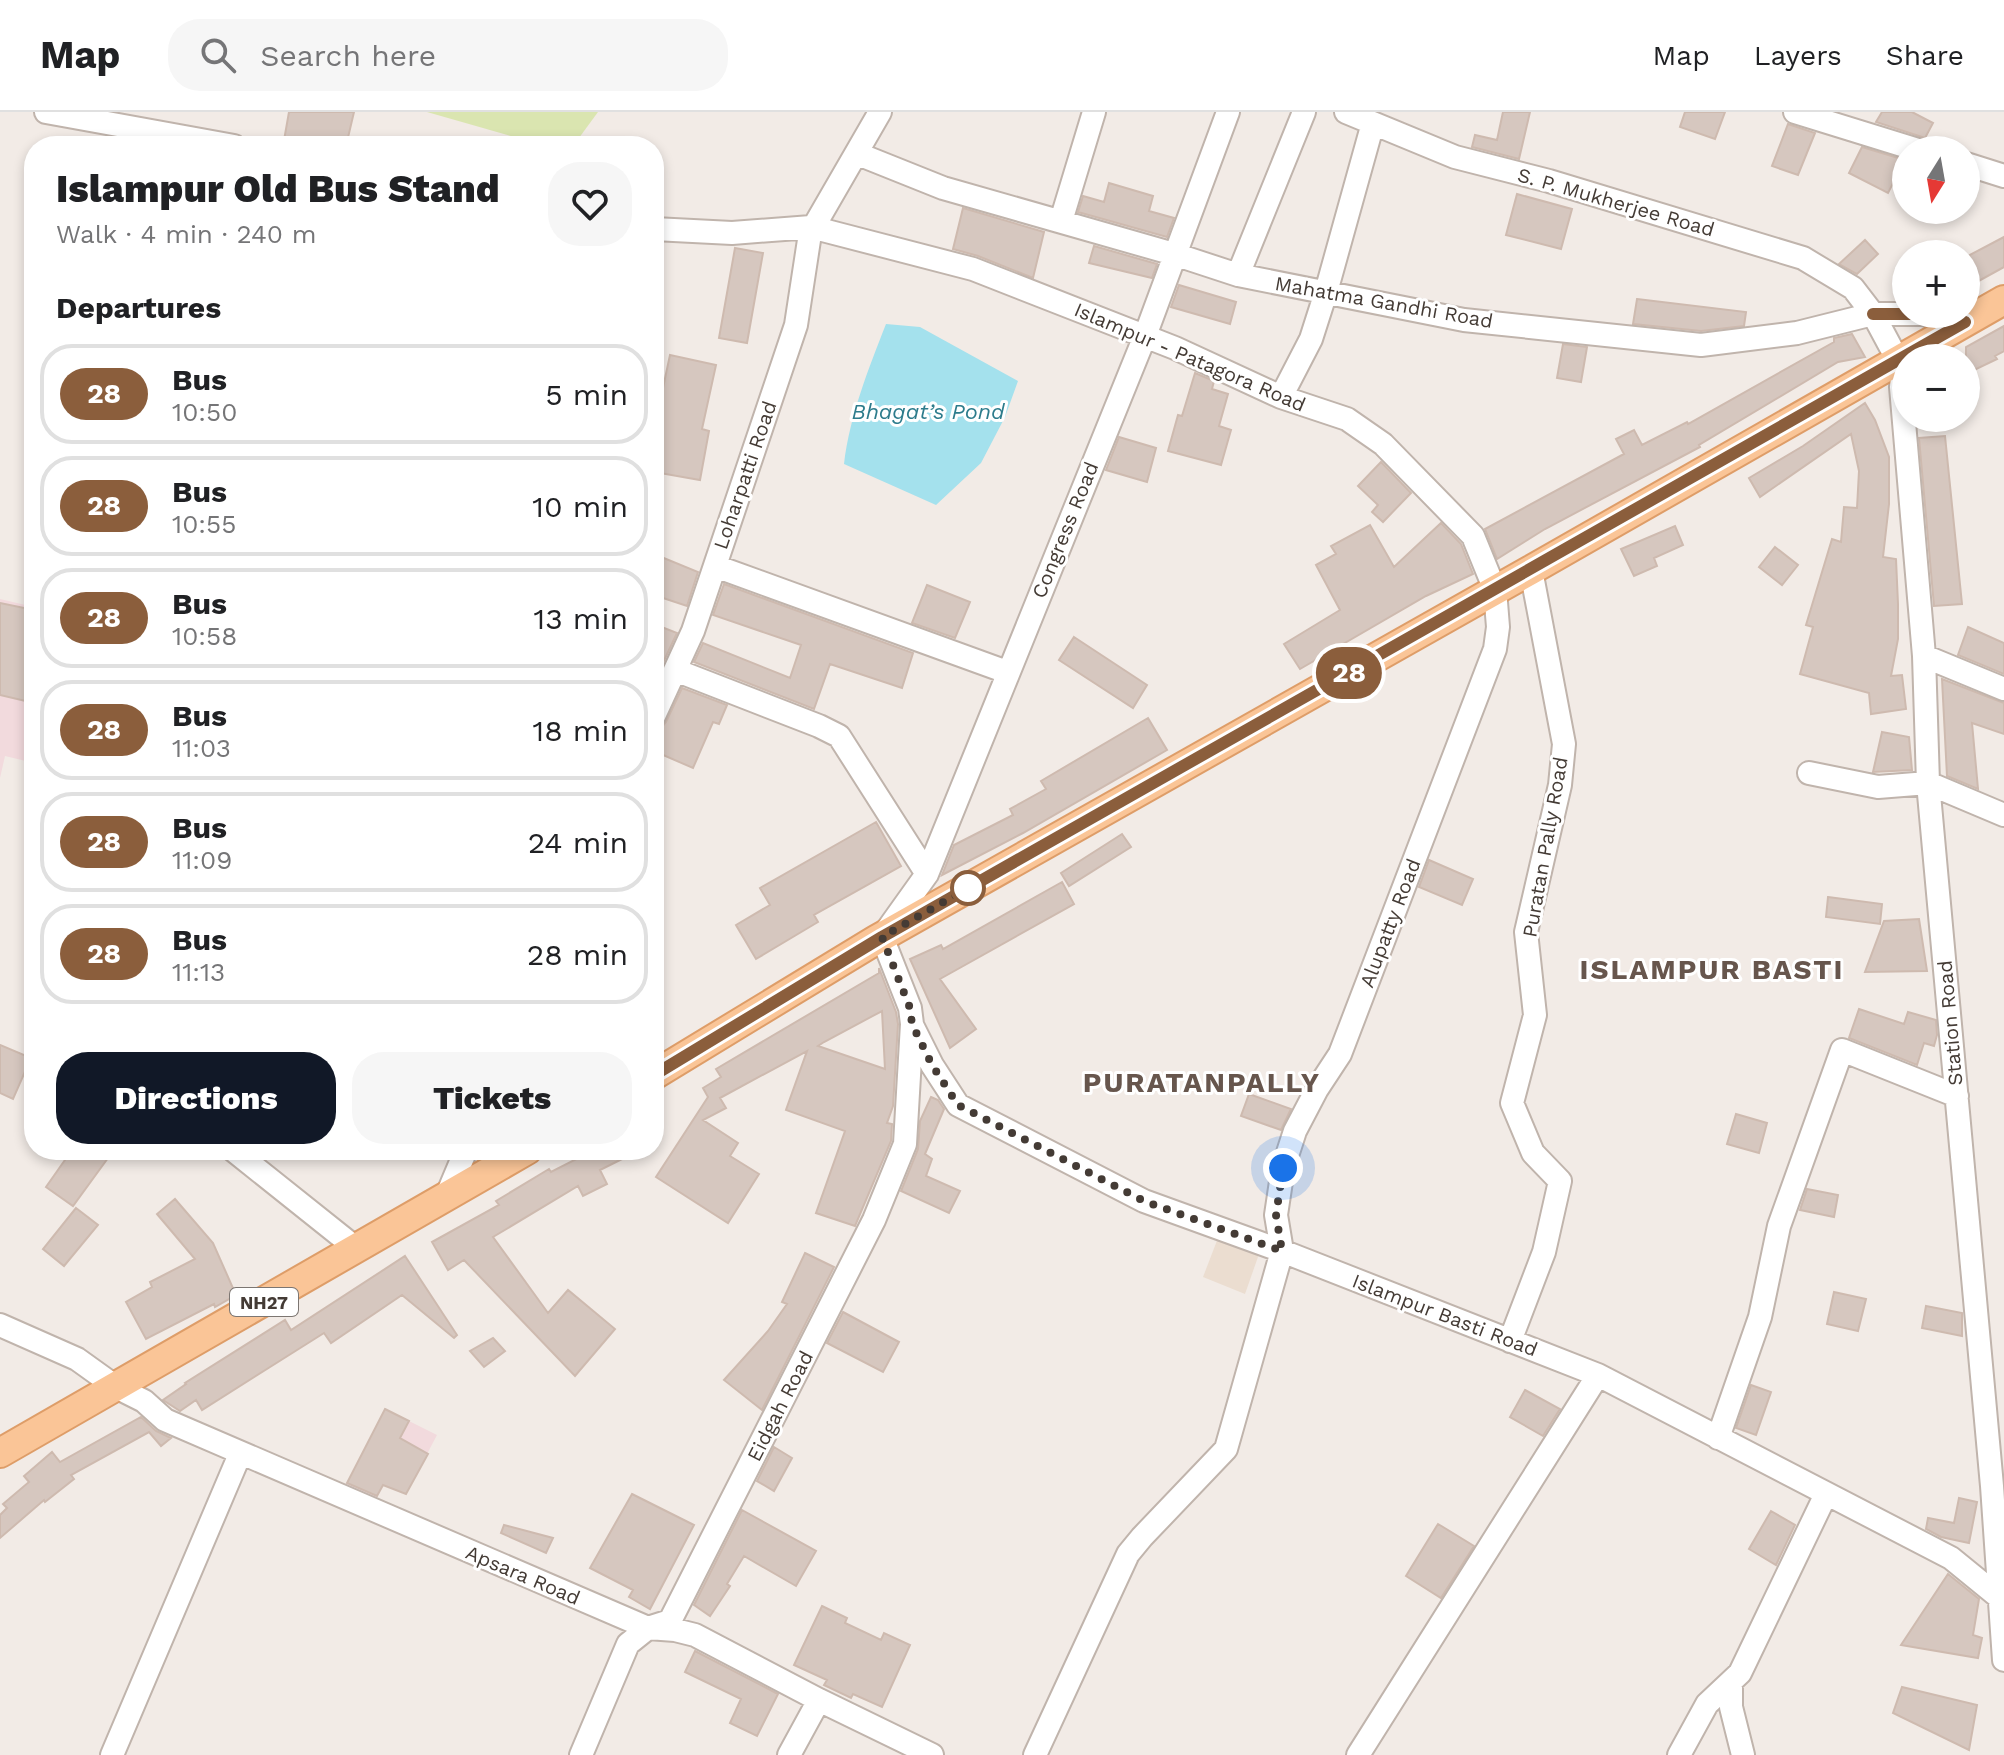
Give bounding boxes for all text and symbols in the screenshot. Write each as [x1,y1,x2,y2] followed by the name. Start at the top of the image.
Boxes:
[168,19,728,91] search box
[40,33,120,77] text: Map
[196,33,240,77] icon: search
[260,38,436,73] text: Search here
[1653,39,1710,72] text: Map
[1754,39,1842,72] text: Layers
[1886,39,1964,72] text: Share
[1892,136,1980,224] north arrow
[1892,136,1980,432] map controls
[548,162,632,246] button: heart
[1515,162,1717,242] street label: S. P. Mukherjee Road
[56,167,500,211] text: Islampur Old Bus Stand
[56,219,317,249] text: Walk · 4 min · 240 m
[1892,240,1980,328] button: +
[1273,271,1495,333] street label: Mahatma Gandhi Road
[56,290,221,325] text: Departures
[1071,297,1309,417] street label: Islampur - Patagora Road
[1892,344,1980,432] button: −
[172,362,227,397] text: Bus
[87,377,121,410] text: 28
[545,377,628,412] text: 5 min
[172,397,237,427] text: 10:50
[708,398,782,552] street label: Loharpatti Road
[851,399,1006,424] water label: Bhagat’s Pond
[1027,458,1103,602] street label: Congress Road
[172,474,227,509] text: Bus
[87,489,121,522] text: 28
[532,489,628,524] text: 10 min
[172,509,236,539] text: 10:55
[172,586,227,621] text: Bus
[87,601,121,634] text: 28
[533,601,628,636] text: 13 min
[172,621,237,651] text: 10:58
[1313,647,1385,699] line badge: 28
[1332,656,1366,689] text: 28
[172,698,227,733] text: Bus
[87,713,121,746] text: 28
[532,713,628,748] text: 18 min
[172,733,231,763] text: 11:03
[1517,755,1573,939] street label: Puratan Pally Road
[172,810,227,845] text: Bus
[87,825,121,858] text: 28
[528,825,628,860] text: 24 min
[172,845,232,875] text: 11:09
[1354,855,1426,991] street label: Alupatty Road
[951,871,985,905] unlabelled marker
[172,922,227,957] text: Bus
[87,937,121,970] text: 28
[527,937,628,972] text: 28 min
[1580,953,1844,986] district label: ISLAMPUR BASTI
[172,957,225,987] text: 11:13
[1933,959,1967,1087] street label: Station Road
[56,1052,336,1144] button: Directions
[352,1052,632,1144] button: Tickets
[1083,1066,1321,1099] district label: PURATANPALLY
[1263,1148,1303,1188] your location
[1349,1269,1541,1361] street label: Islampur Basti Road
[230,1288,298,1316] road number: NH27
[742,1347,818,1465] street label: Eidgah Road
[462,1540,584,1610] street label: Apsara Road

